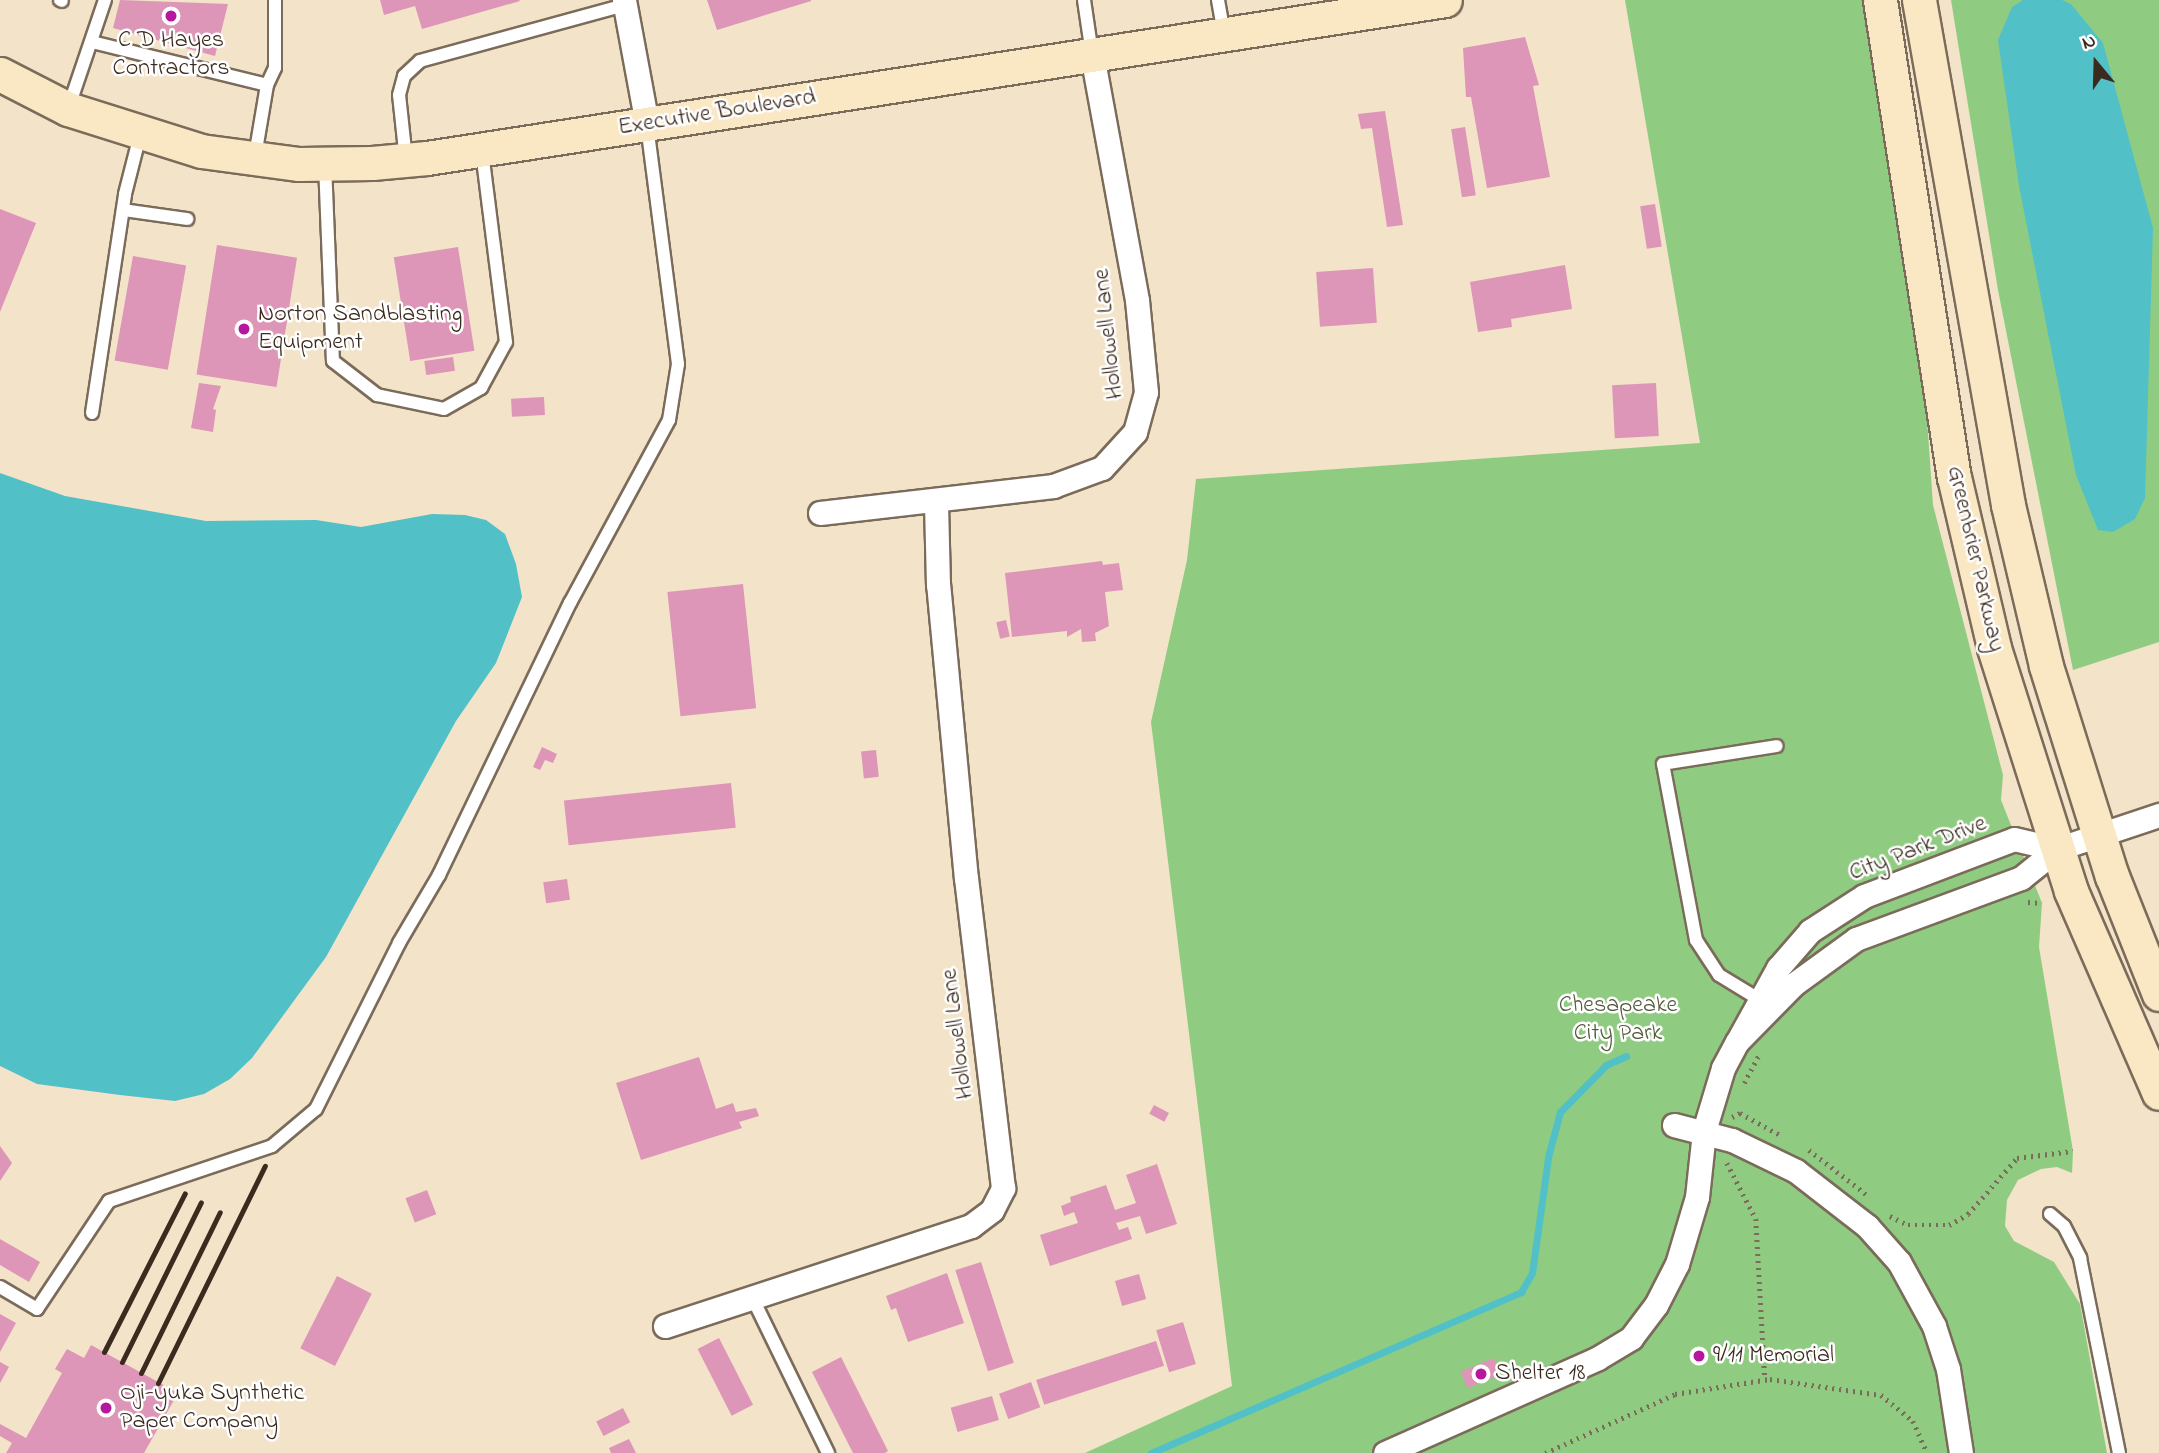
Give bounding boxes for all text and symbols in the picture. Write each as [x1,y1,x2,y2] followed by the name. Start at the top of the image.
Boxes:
[163,8,179,24] marker: C D Hayes Contractors
[113,27,229,83] place label: C D Hayes Contractors
[2061,28,2131,98] north arrow
[2079,28,2099,58] text: N
[616,83,818,143] street label: Executive Boulevard
[1088,267,1130,401] street label: Hollowell Lane
[258,301,462,357] place label: Norton Sandblasting Equipment
[236,321,252,337] marker: Norton Sandblasting Equipment
[1940,463,2010,655] street label: Greenbrier Parkway
[1845,810,1991,888] street label: City Park Drive
[936,967,980,1101] street label: Hollowell Lane
[1559,992,1677,1048] park label: Chesapeake City Park
[1713,1342,1834,1370] place label: 9/11 Memorial
[1691,1348,1707,1364] marker: 9/11 Memorial
[1495,1360,1585,1388] place label: Shelter 18
[1473,1366,1489,1382] marker: Shelter 18
[120,1380,304,1436] place label: Oji-yuka Synthetic Paper Company
[98,1400,114,1416] marker: Oji-yuka Synthetic Paper Company

